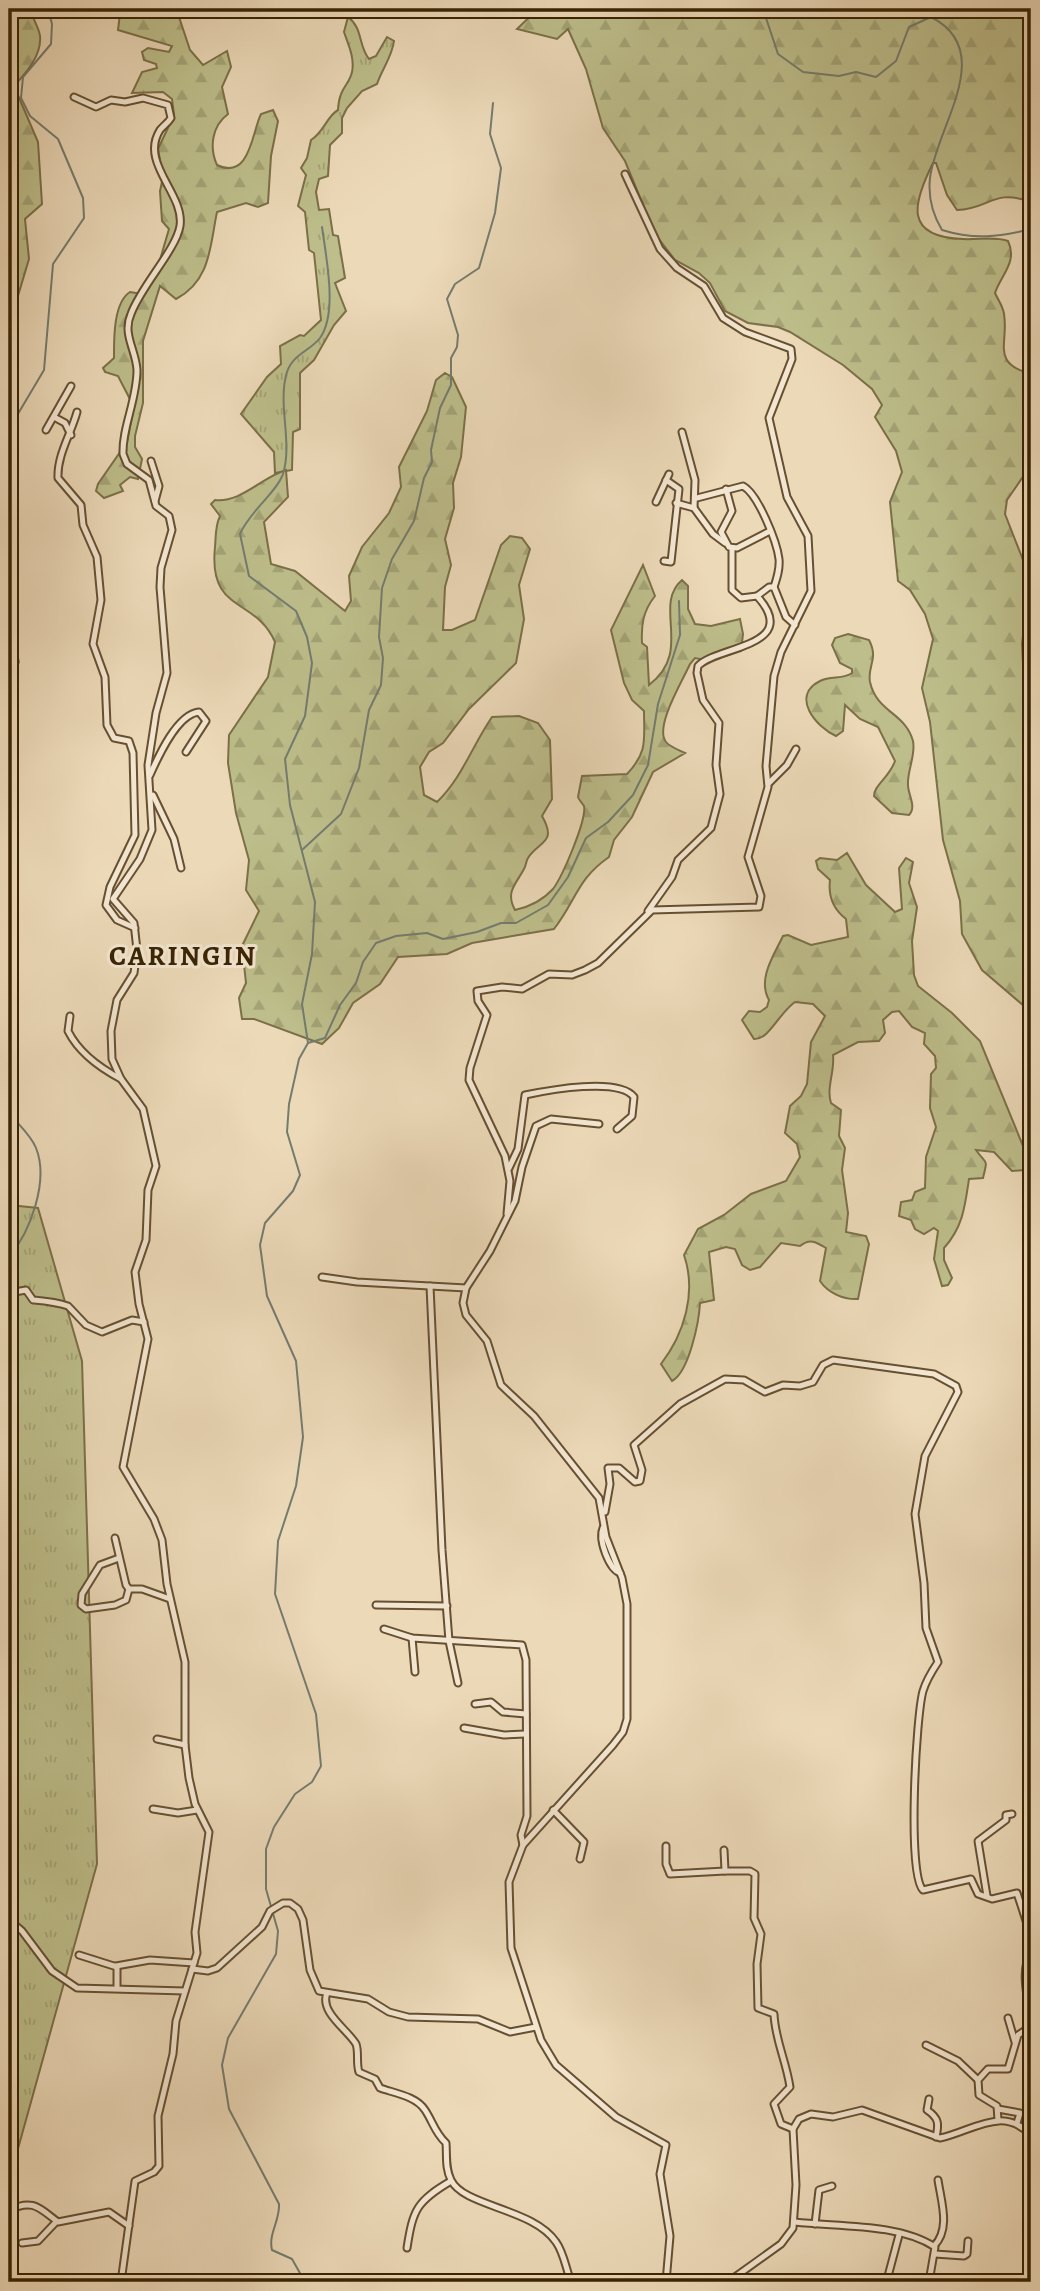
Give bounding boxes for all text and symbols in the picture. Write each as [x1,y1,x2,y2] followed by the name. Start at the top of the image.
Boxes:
[109,937,257,975] district label: CARINGIN

